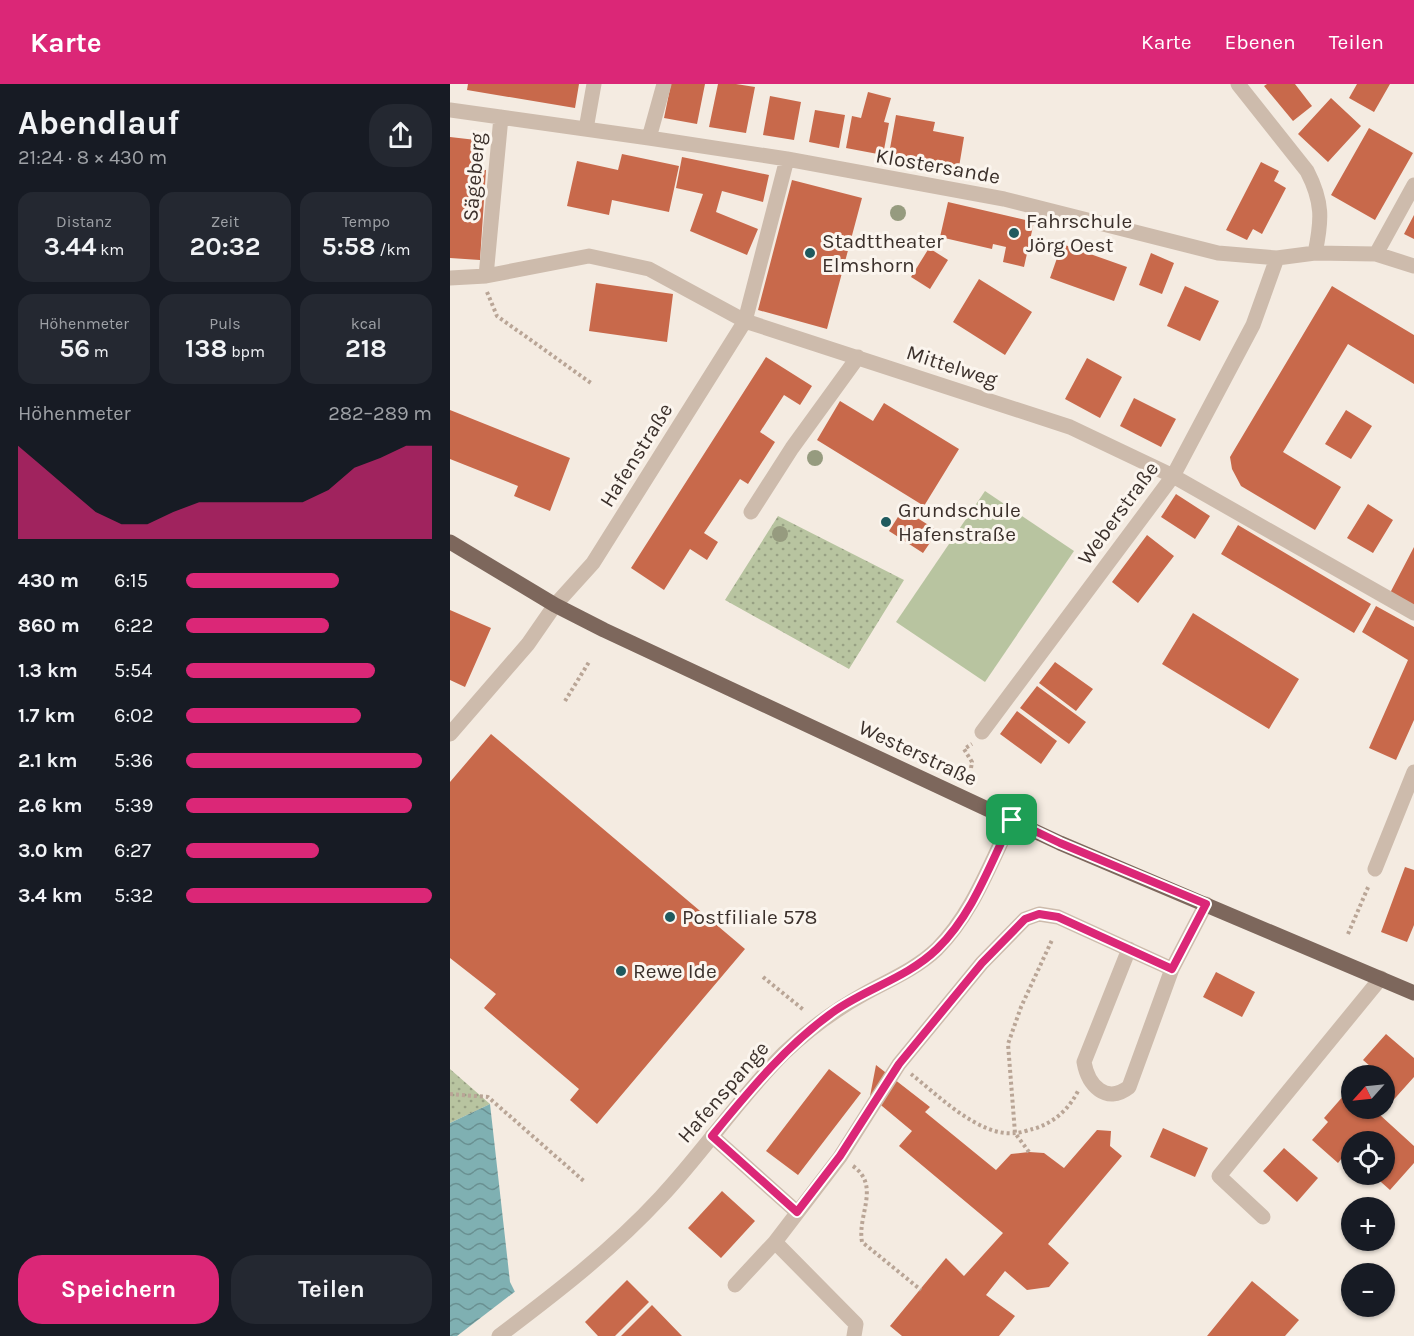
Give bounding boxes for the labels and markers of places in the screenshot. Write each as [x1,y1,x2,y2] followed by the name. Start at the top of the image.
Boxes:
[1026,209,1132,257] place label: Fahrschule Jörg Oest
[1007,226,1021,240] marker: Fahrschule Jörg Oest
[822,229,944,277] place label: Stadttheater Elmshorn
[803,246,817,260] marker: Stadttheater Elmshorn
[898,498,1021,546] place label: Grundschule Hafenstraße
[879,515,893,529] marker: Grundschule Hafenstraße
[986,794,1037,845] pin
[682,905,817,929] place label: Postfiliale 578
[663,910,677,924] marker: Postfiliale 578
[633,959,717,983] place label: Rewe Ide
[614,964,628,978] marker: Rewe Ide

